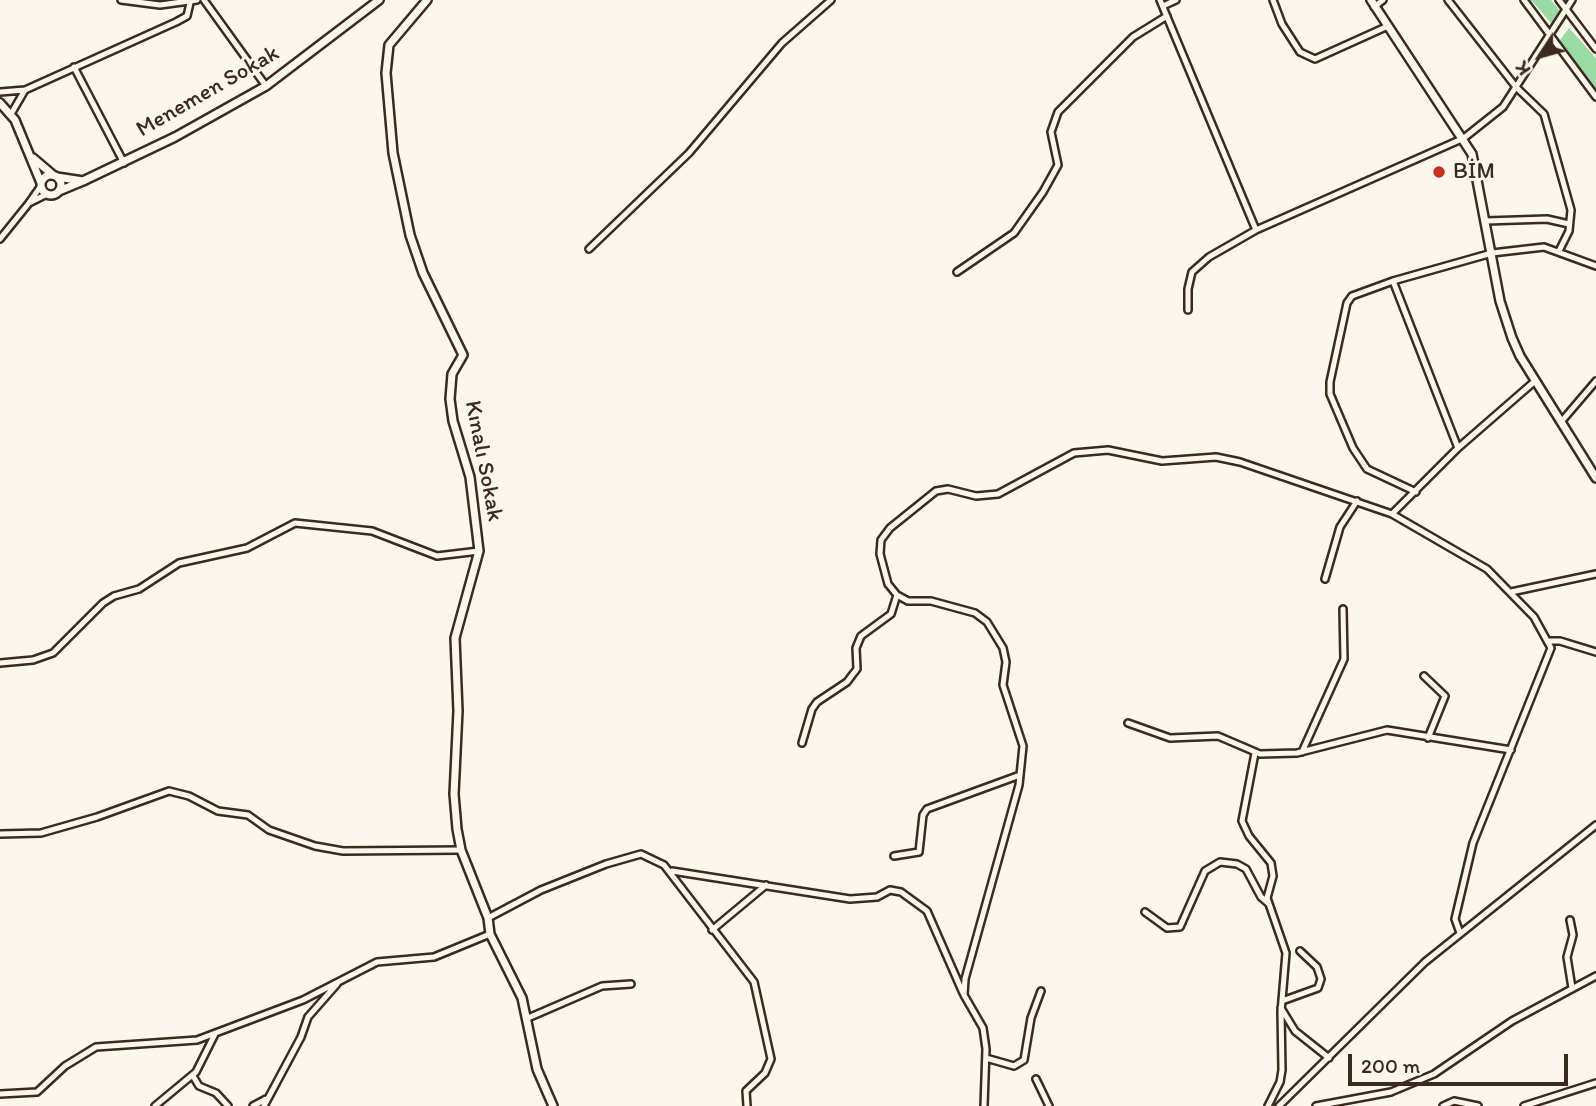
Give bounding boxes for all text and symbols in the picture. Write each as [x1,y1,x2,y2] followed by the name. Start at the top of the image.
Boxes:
[1505,21,1575,91] north arrow
[132,40,284,144] street label: Menemen Sokak
[1510,57,1535,80] text: K
[1453,158,1495,186] place label: BİM
[1431,164,1447,180] marker: BİM
[458,398,508,524] street label: Kınalı Sokak
[1351,1040,1572,1084] scale bar
[1361,1053,1420,1078] text: 200 m

